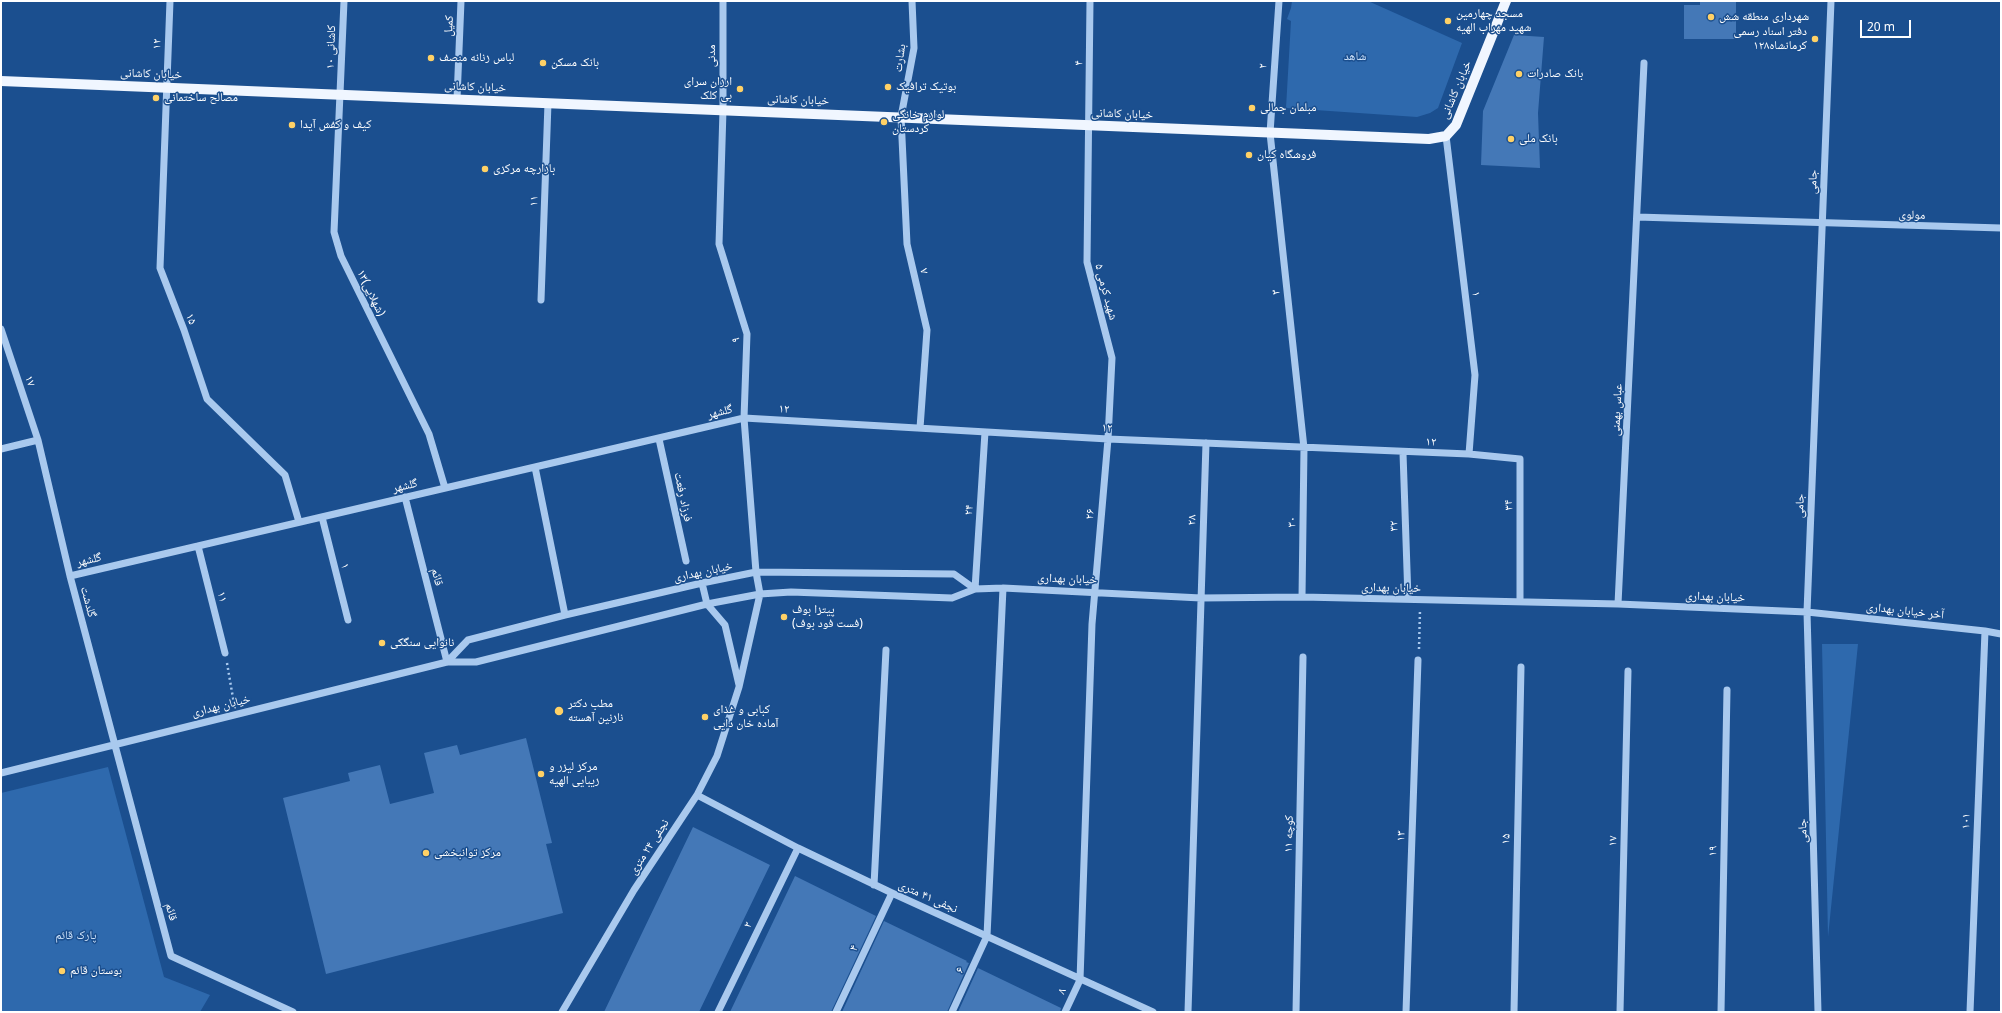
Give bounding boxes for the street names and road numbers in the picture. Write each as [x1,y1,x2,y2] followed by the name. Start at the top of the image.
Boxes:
[441,15,457,37] street label: کمیل
[323,25,339,69] street label: کاشانی ۱۰
[150,38,164,50] street label: ۱۲
[891,43,909,73] street label: بشارت
[705,45,719,67] street label: مدنی
[1437,59,1475,121] street label: خیابان کاشانی
[1072,60,1086,66] street label: ۴
[1256,63,1270,69] street label: ۲
[120,66,182,82] street label: خیابان کاشانی
[444,79,506,95] street label: خیابان کاشانی
[767,92,829,108] street label: خیابان کاشانی
[1091,106,1153,122] street label: خیابان کاشانی
[1805,170,1821,194] street label: جامی
[527,195,541,207] street label: ۱۱
[1898,207,1926,223] street label: مولوی
[1092,262,1120,322] street label: ۵ شهید کرمی
[354,267,388,319] street label: ۱۳(شهلایی)
[916,267,932,275] street label: ۷
[1269,289,1283,295] street label: ۳
[1469,290,1483,298] street label: ۱
[182,311,200,327] street label: ۱۵
[729,337,743,343] street label: ۹
[21,374,39,388] street label: ۱۷
[1608,383,1626,437] street label: عباس بهمنی
[706,402,734,422] street label: گلشهر
[778,402,790,416] street label: ۱۲
[1101,421,1113,435] street label: ۱۲
[1425,435,1437,449] street label: ۱۲
[671,471,695,523] street label: فرزاد رفعت
[391,476,419,496] street label: گلشهر
[1792,494,1808,518] street label: جامی
[1502,500,1516,510] street label: ۳۴
[961,504,977,516] street label: ۲۴
[1082,508,1098,520] street label: ۲۶
[1185,514,1199,526] street label: ۲۸
[1285,516,1299,528] street label: ۳۰
[1387,520,1401,532] street label: ۳۲
[75,550,103,570] street label: گلشهر
[672,559,734,585] street label: خیابان بهداری
[337,562,353,570] street label: ۱
[428,567,446,587] street label: قائم
[1037,571,1097,587] street label: خیابان بهداری
[1361,580,1421,596] street label: خیابان بهداری
[77,585,99,619] street label: گلدشت
[1685,589,1745,605] street label: خیابان بهداری
[214,590,230,604] street label: ۱۱
[1865,600,1945,622] street label: آخر خیابان بهداری
[190,692,252,720] street label: خیابان بهداری
[1959,813,1973,829] street label: ۱۰۱
[1281,815,1297,853] street label: کوچه ۱۱
[626,817,672,877] street label: نجفی ۲۴ متری
[1795,819,1811,843] street label: جامی
[1394,830,1408,842] street label: ۱۳
[1499,833,1513,845] street label: ۱۵
[1606,835,1620,847] street label: ۱۷
[1706,845,1720,857] street label: ۱۹
[896,878,960,916] street label: نجفی ۴۱ متری
[162,902,180,922] street label: قائم
[740,919,756,931] street label: ۲
[846,943,862,953] street label: ۴
[952,965,968,975] street label: ۶
[1054,986,1070,996] street label: ۸

